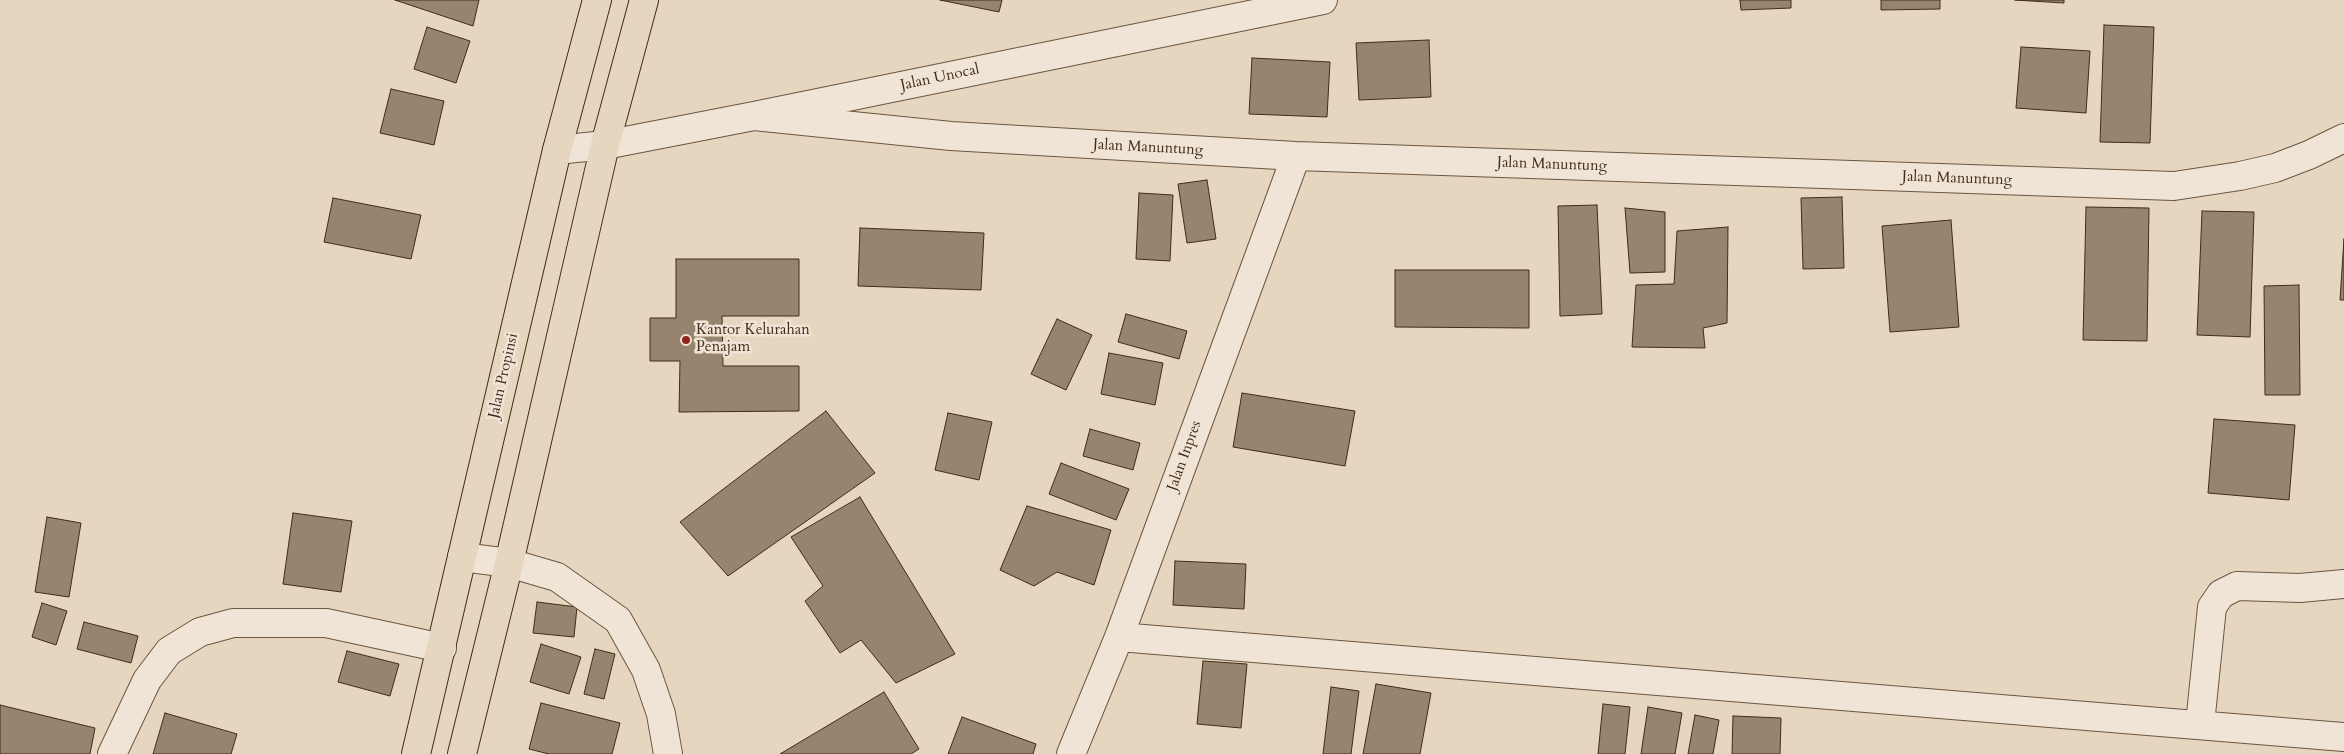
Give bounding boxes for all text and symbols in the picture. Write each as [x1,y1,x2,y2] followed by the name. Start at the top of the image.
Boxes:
[899,61,981,95] street label: Jalan Unocal
[1093,136,1203,160] street label: Jalan Manuntung
[1497,154,1607,176] street label: Jalan Manuntung
[1902,168,2012,190] street label: Jalan Manuntung
[696,322,810,357] place label: Kantor Kelurahan Penajam
[485,332,523,420] street label: Jalan Propinsi
[680,334,692,346] marker: Kantor Kelurahan Penajam
[1164,418,1206,494] street label: Jalan Inpres

